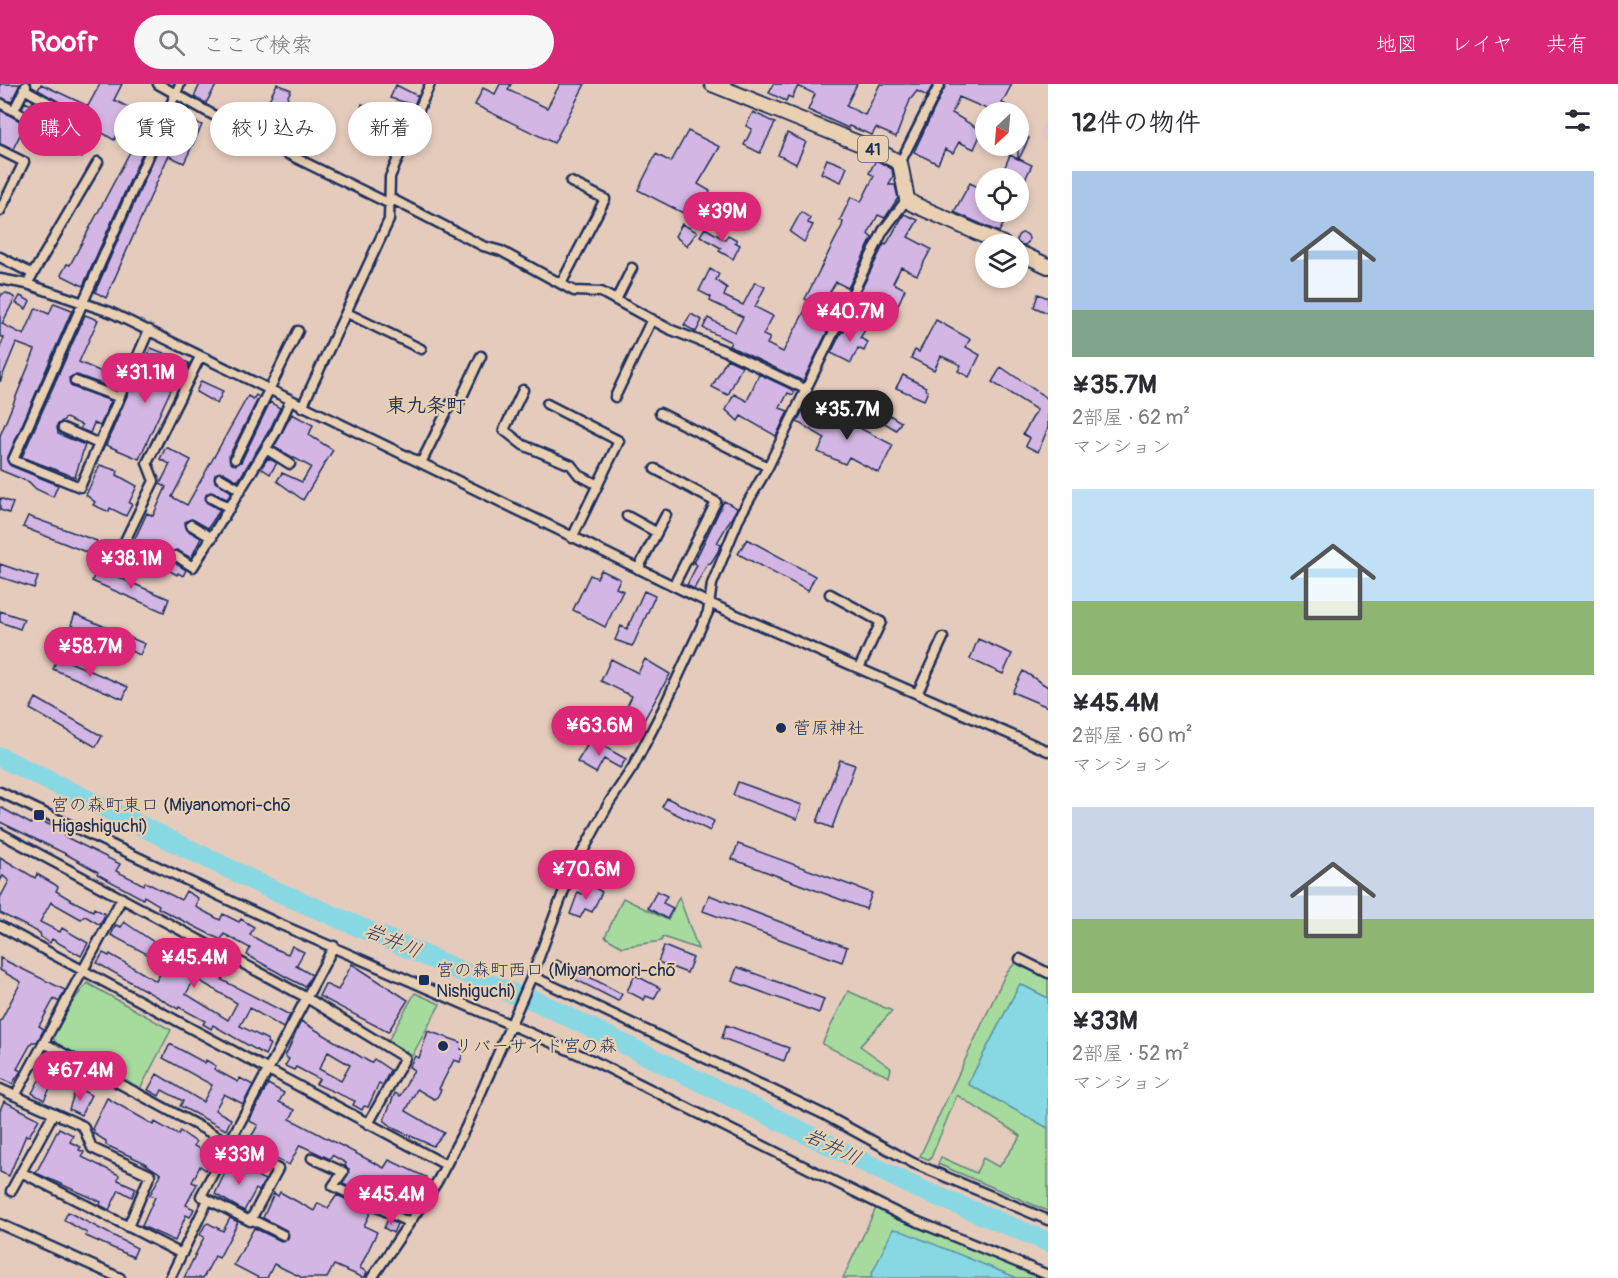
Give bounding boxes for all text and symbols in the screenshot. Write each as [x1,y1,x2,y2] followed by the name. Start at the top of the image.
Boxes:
[134,15,554,69] search box
[30,25,98,60] text: Roofr
[155,26,188,59] icon: search
[203,31,313,59] text: ここで検索
[1376,31,1418,58] text: 地図
[1451,31,1513,58] text: レイヤ
[1546,31,1588,58] text: 共有
[18,102,102,156] chip: 購入
[114,102,198,156] chip: 賃貸
[210,102,336,156] chip: 絞り込み
[348,102,432,156] chip: 新着
[975,102,1029,156] north arrow
[975,102,1029,288] map controls
[1561,104,1594,137] icon: filters
[1072,107,1201,139] text: 12件の物件
[858,136,888,162] road number: 41
[975,168,1029,222] button: locate
[686,192,758,243] pin: ¥39M
[697,199,747,224] text: ¥39M
[1279,210,1387,318] icon: home
[975,234,1029,288] button: layers
[801,292,899,343] pin: ¥40.7M
[816,299,884,324] text: ¥40.7M
[96,353,194,404] pin: ¥31.1M
[115,360,175,385] text: ¥31.1M
[1072,369,1157,401] text: ¥35.7M
[798,390,896,441] pin: ¥35.7M
[386,393,466,418] district label: 東九条町
[814,397,880,422] text: ¥35.7M
[1072,405,1190,430] text: 2部屋 · 62 m²
[1072,434,1171,459] text: マンション
[1279,528,1387,636] icon: home
[82,539,180,590] pin: ¥38.1M
[100,546,162,571] text: ¥38.1M
[41,627,139,678] pin: ¥58.7M
[58,634,122,659] text: ¥58.7M
[1072,687,1159,719] text: ¥45.4M
[550,706,648,757] pin: ¥63.6M
[565,713,633,738] text: ¥63.6M
[793,717,865,740] place label: 菅原神社
[774,721,788,735] marker: 菅原神社
[1072,723,1193,748] text: 2部屋 · 60 m²
[1072,752,1171,777] text: マンション
[51,794,291,838] place label: 宮の森町東口 (Miyanomori-chō Higashiguchi)
[32,808,46,822] marker: 宮の森町東口 (Miyanomori-chō Higashiguchi)
[1279,846,1387,954] icon: home
[537,850,635,901] pin: ¥70.6M
[552,857,620,882] text: ¥70.6M
[360,917,425,964] water label: 岩井川
[145,938,243,989] pin: ¥45.4M
[161,945,227,970] text: ¥45.4M
[436,959,676,1003] place label: 宮の森町西口 (Miyanomori-chō Nishiguchi)
[417,973,431,987] marker: 宮の森町西口 (Miyanomori-chō Nishiguchi)
[1072,1005,1138,1037] text: ¥33M
[455,1035,617,1058] place label: リバーサイド宮の森
[436,1039,450,1053] marker: リバーサイド宮の森
[1072,1041,1189,1066] text: 2部屋 · 52 m²
[31,1051,129,1102] pin: ¥67.4M
[47,1058,113,1083] text: ¥67.4M
[1072,1070,1171,1095] text: マンション
[800,1122,865,1171] water label: 岩井川
[203,1135,275,1186] pin: ¥33M
[214,1142,264,1167] text: ¥33M
[342,1175,440,1226] pin: ¥45.4M
[358,1182,424,1207] text: ¥45.4M

